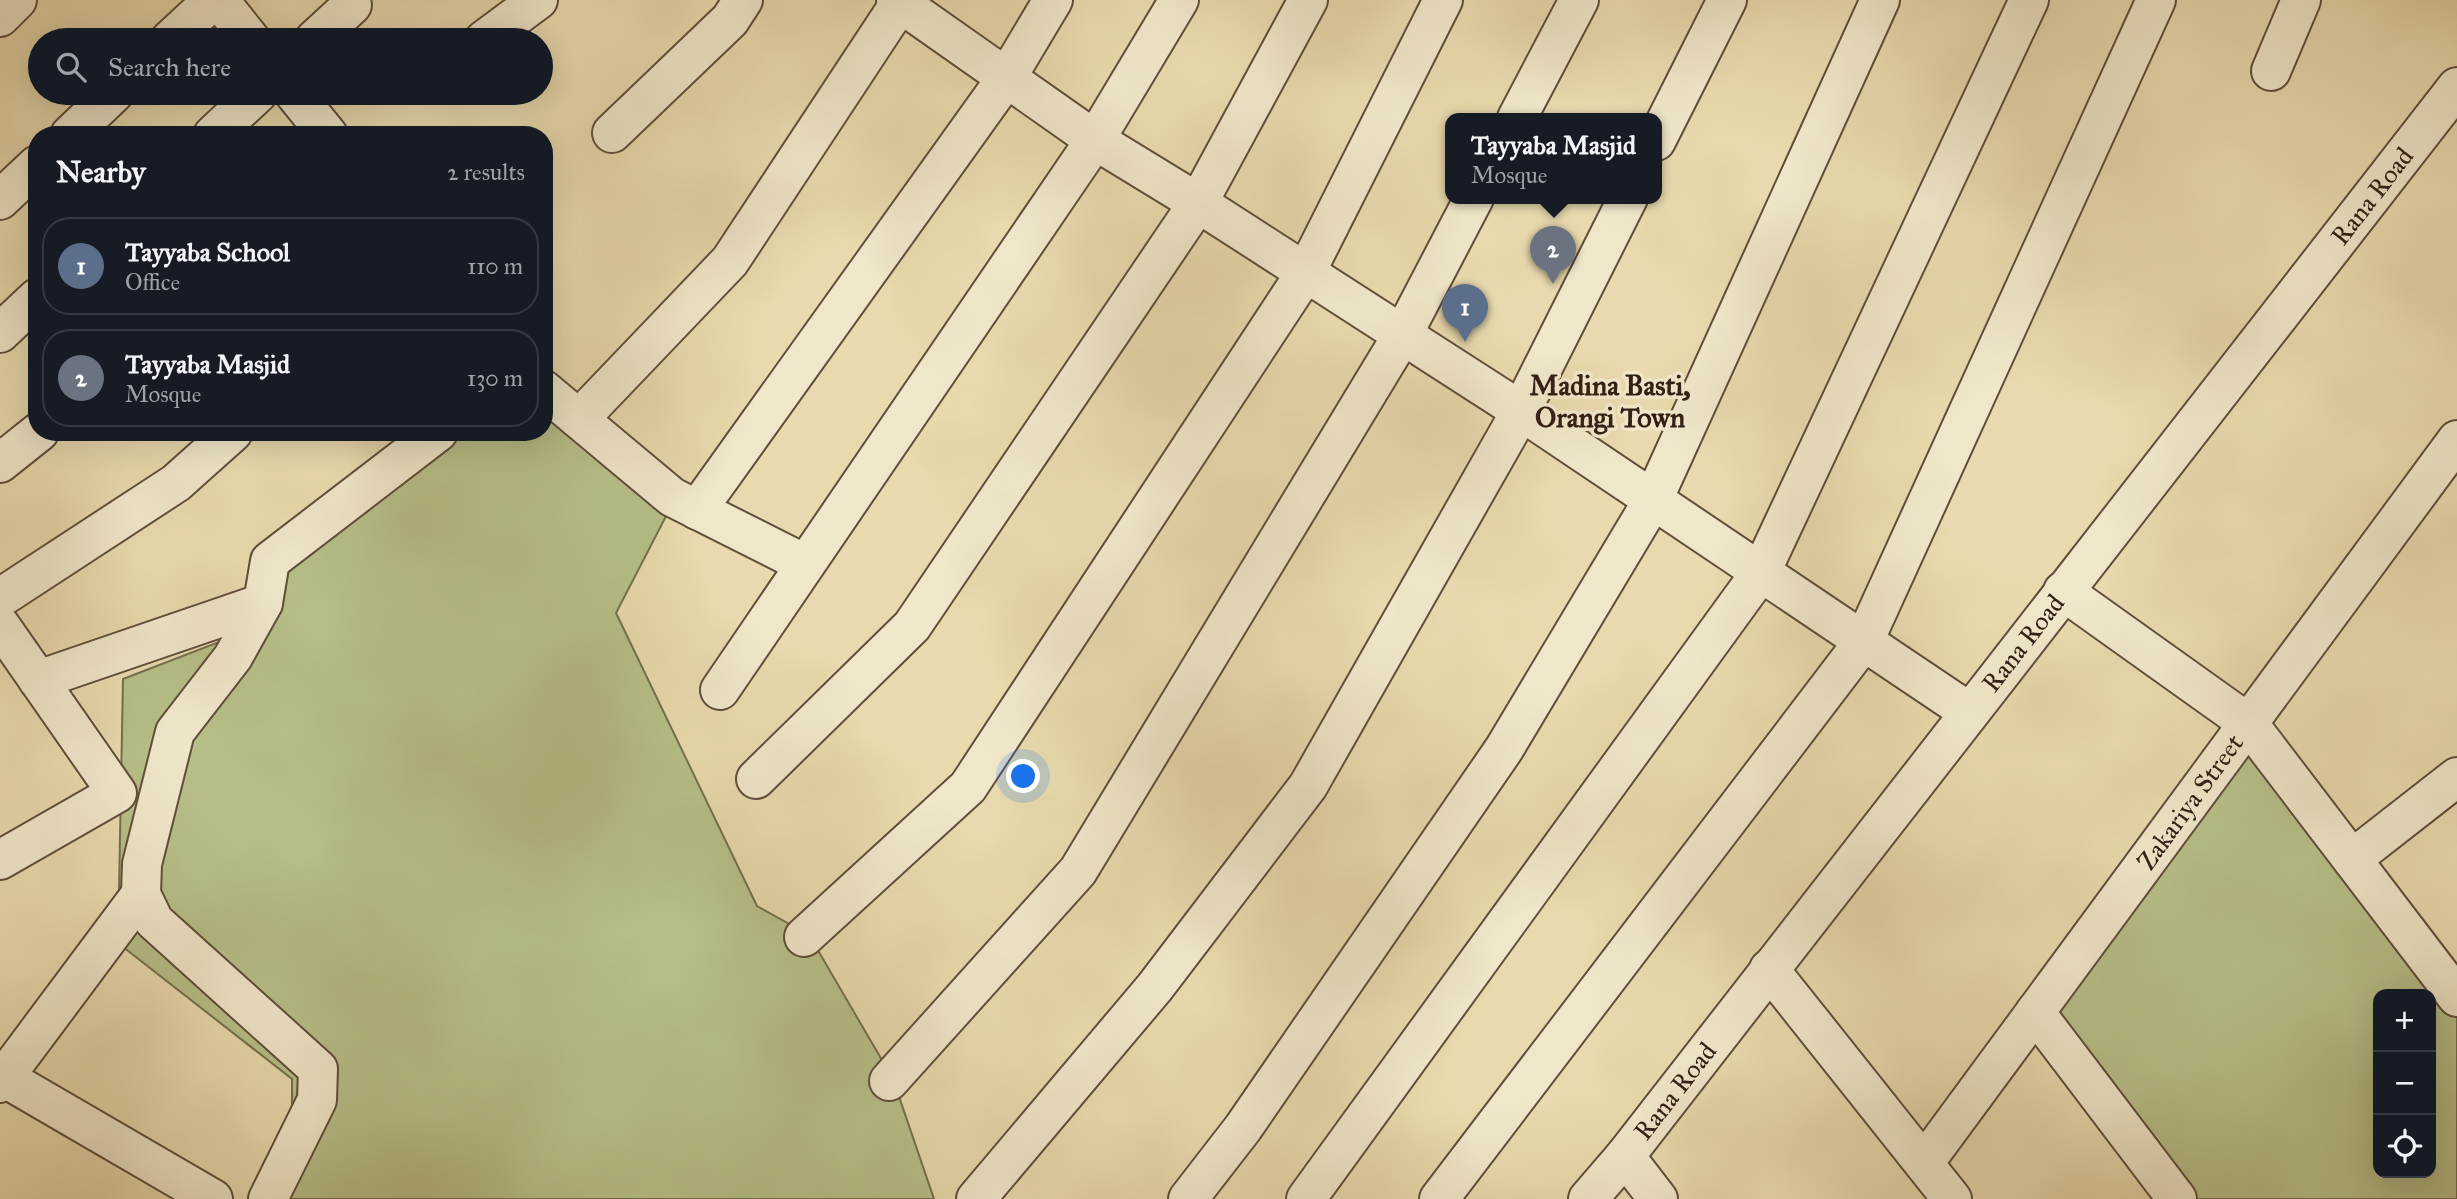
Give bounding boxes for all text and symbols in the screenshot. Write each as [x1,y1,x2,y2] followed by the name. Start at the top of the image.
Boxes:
[28,28,553,105] search box
[52,48,90,86] icon: search
[108,51,231,83] text: Search here
[1445,113,1662,204] popup
[1471,129,1636,161] text: Tayyaba Masjid
[2324,141,2420,251] street label: Rana Road
[56,154,146,190] text: Nearby
[447,158,525,186] text: 2 results
[1471,161,1547,189] text: Mosque
[1530,226,1576,284] pin: 2
[125,236,290,268] text: Tayyaba School
[76,252,86,280] text: 1
[467,252,523,280] text: 110 m
[125,268,180,296] text: Office
[1442,284,1488,342] pin: 1
[125,348,290,380] text: Tayyaba Masjid
[75,364,87,392] text: 2
[467,364,523,392] text: 130 m
[1530,368,1690,435] district label: Madina Basti, Orangi Town
[125,380,201,408] text: Mosque
[1975,588,2071,698] street label: Rana Road
[2130,728,2250,876] street label: Zakariya Street
[1006,759,1040,793] your location
[2373,989,2436,1178] map controls
[2373,989,2436,1052] button: +
[1627,1036,1723,1146] street label: Rana Road
[2373,1052,2436,1115] button: −
[2373,1115,2436,1178] button: locate

